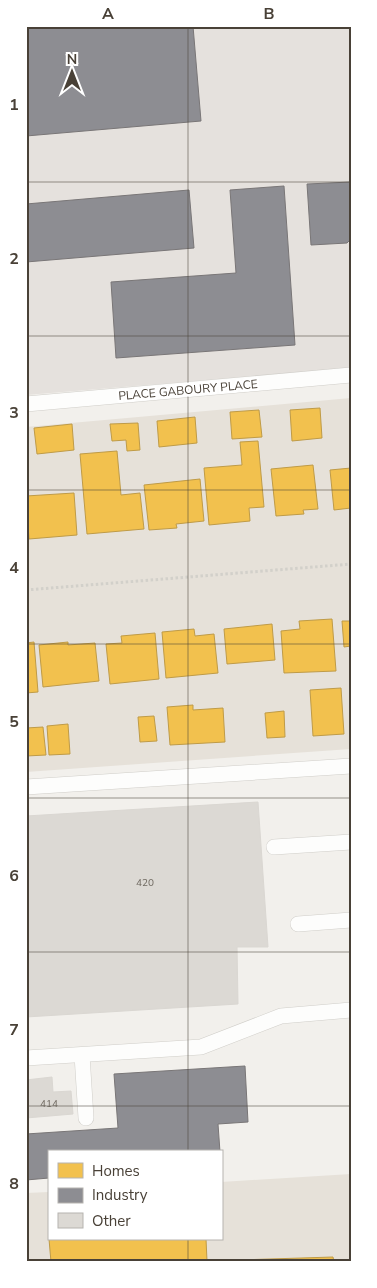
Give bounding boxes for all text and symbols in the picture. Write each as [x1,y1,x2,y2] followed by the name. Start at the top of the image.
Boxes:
[102,3,114,25] text: A
[263,3,275,25] text: B
[48,48,98,98] north arrow
[67,50,77,69] text: N
[9,94,19,116] text: 1
[9,248,19,270] text: 2
[118,376,258,404] street label: PLACE GABOURY PLACE
[9,402,19,424] text: 3
[9,557,19,579] text: 4
[9,711,19,733] text: 5
[9,865,19,887] text: 6
[136,876,154,890] house number: 420
[9,1019,19,1041] text: 7
[40,1097,58,1111] house number: 414
[48,1150,222,1240] legend
[92,1161,140,1181] text: Homes
[9,1173,19,1195] text: 8
[92,1185,148,1205] text: Industry
[92,1211,131,1231] text: Other

